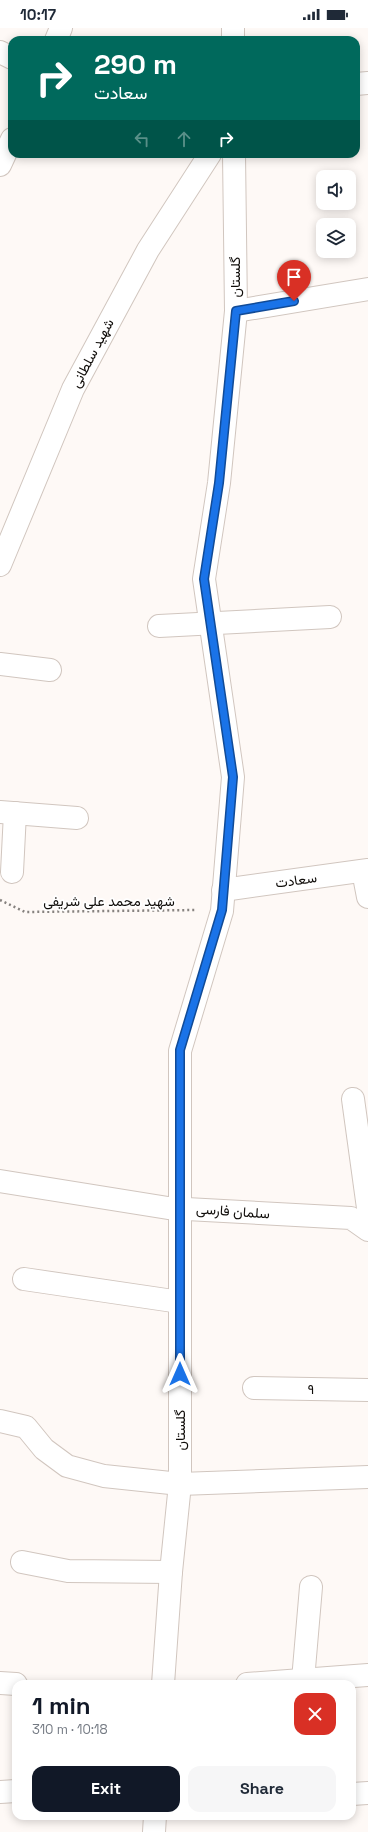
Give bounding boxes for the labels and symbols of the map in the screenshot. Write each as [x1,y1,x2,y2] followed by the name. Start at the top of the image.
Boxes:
[226,257,244,297] street label: گلستان
[277,260,311,301] pin
[66,315,118,391] street label: شهید سلطانی
[274,868,318,892] street label: سعادت
[43,892,175,910] street label: شهید محمد علی شریفی
[195,1199,271,1223] street label: سلمان فارسی
[159,1353,201,1395] position arrow
[307,1380,315,1398] street label: ۹
[171,1410,189,1450] street label: گلستان

